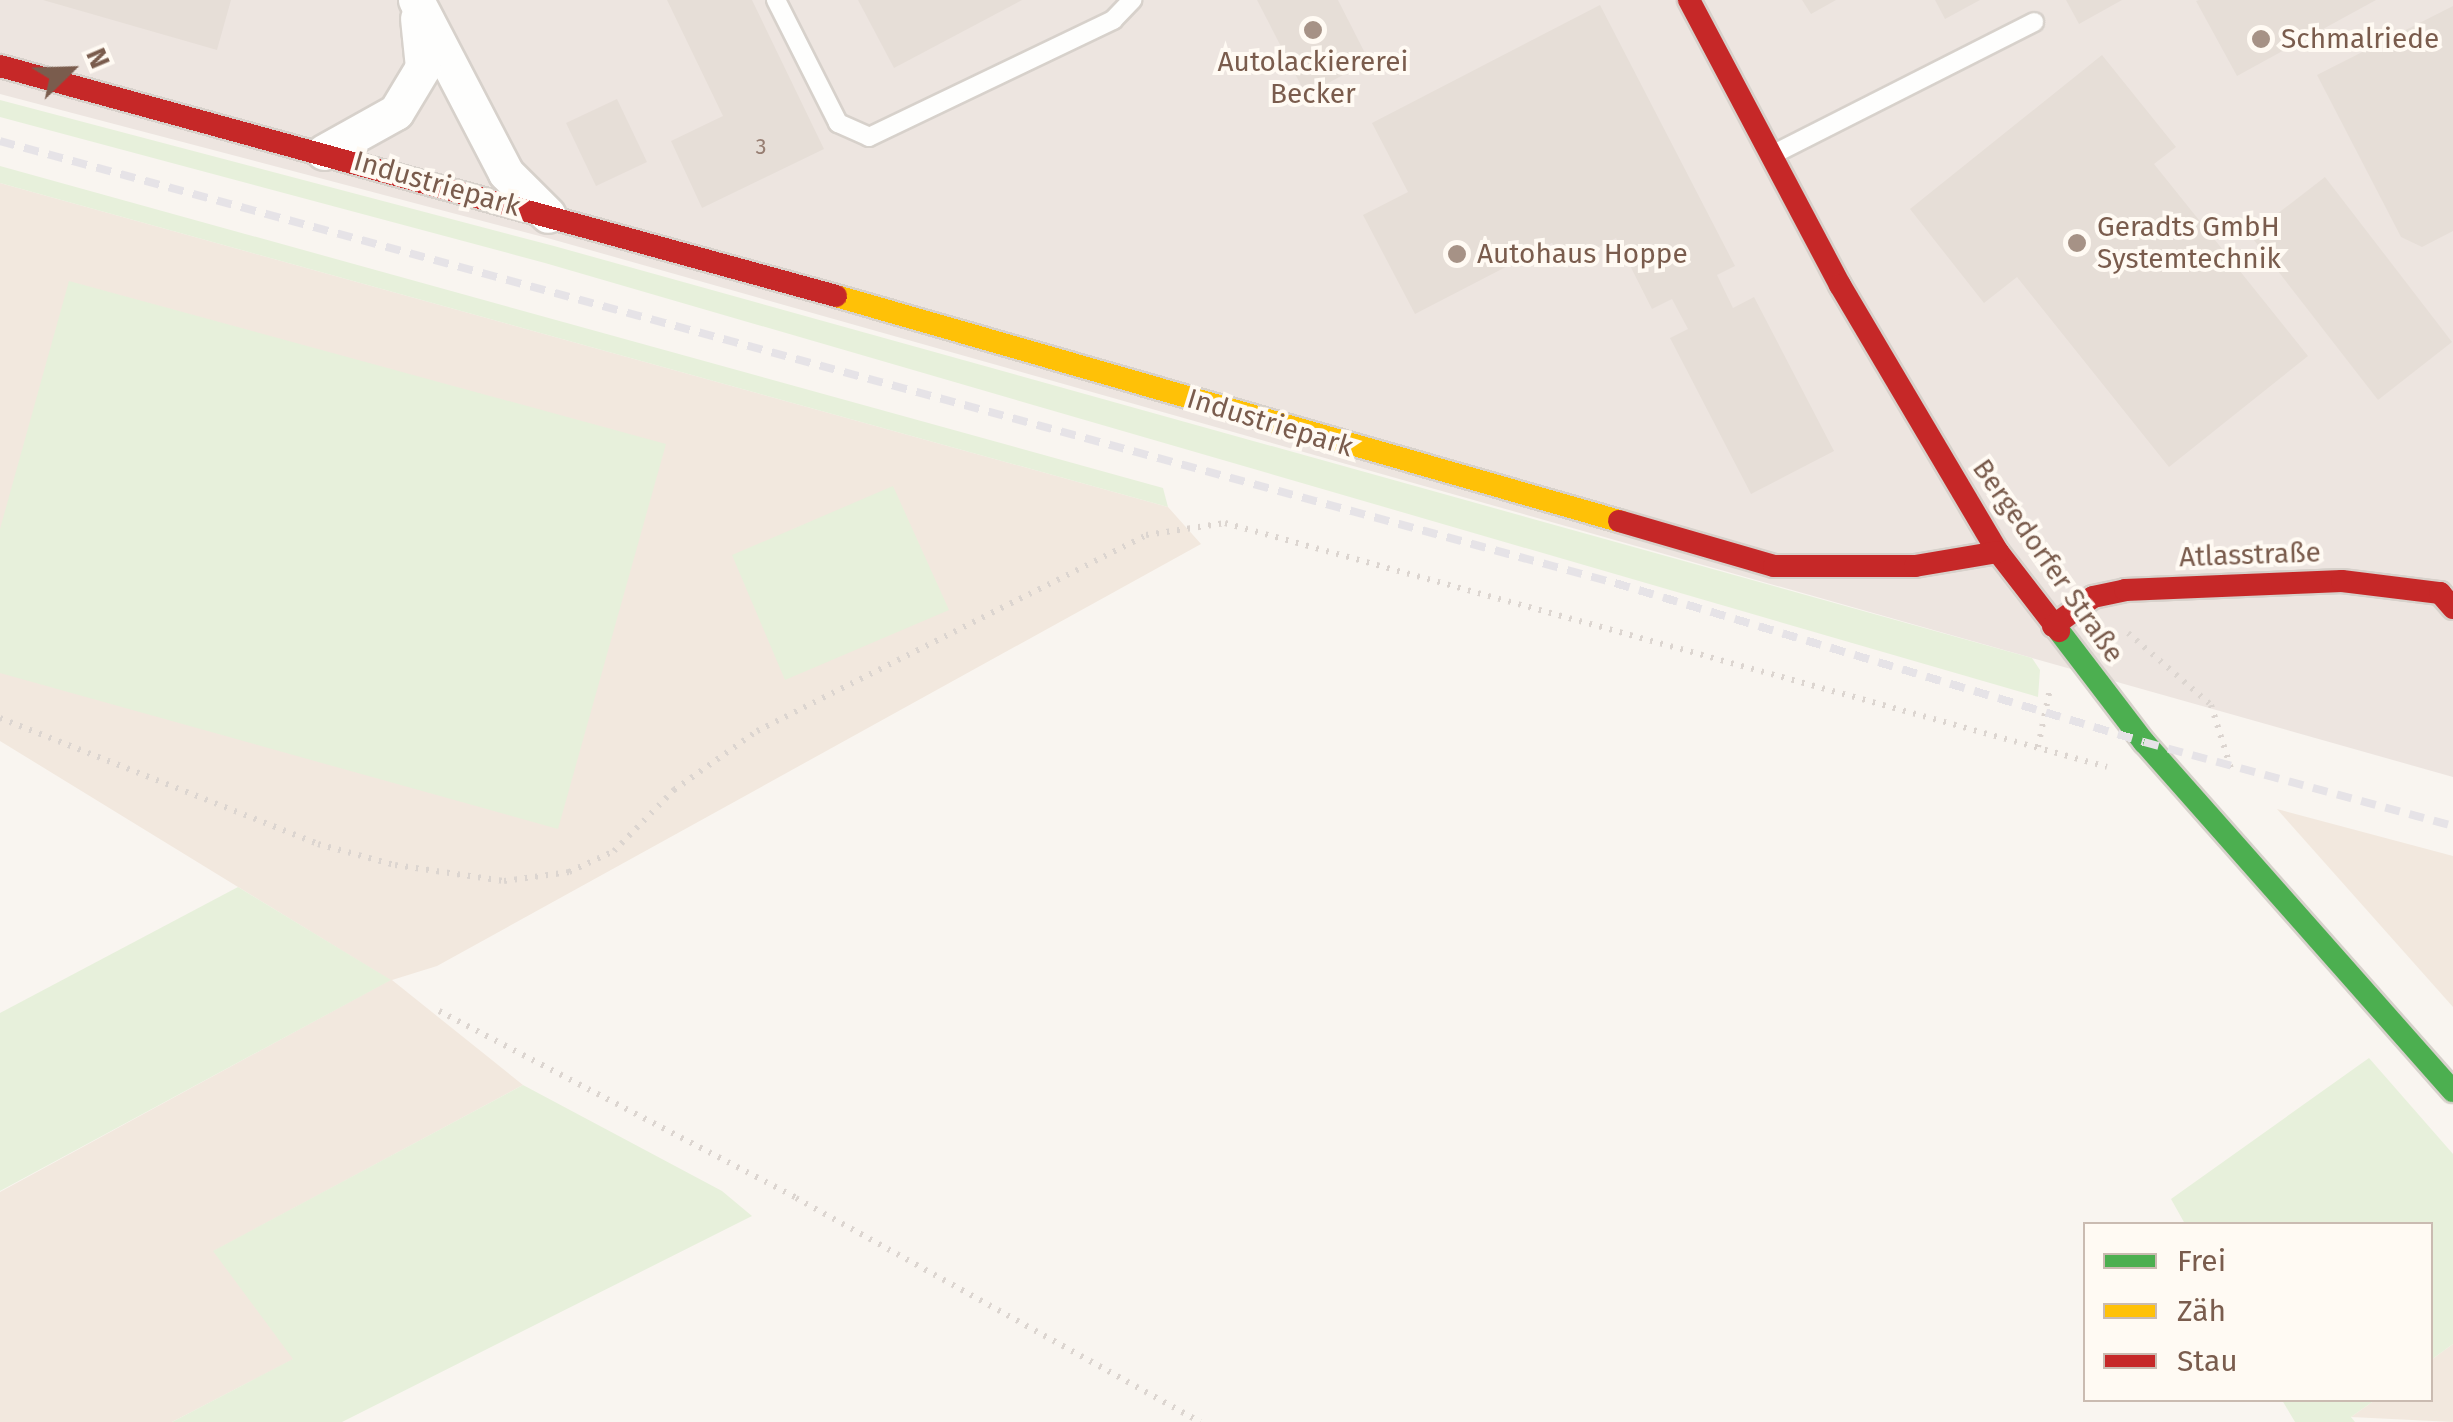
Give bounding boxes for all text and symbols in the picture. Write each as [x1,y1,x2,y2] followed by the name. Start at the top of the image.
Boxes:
[1302,19,1324,41] marker: Autolackiererei Becker
[20,20,120,120] north arrow
[2281,22,2439,56] place label: Schmalriede
[2250,28,2272,50] marker: Schmalriede
[79,43,117,73] text: N
[1218,45,1408,111] place label: Autolackiererei Becker
[756,134,766,160] house number: 3
[350,144,524,224] street label: Industriepark
[2097,210,2281,276] place label: Geradts GmbH Systemtechnik
[2066,232,2088,254] marker: Geradts GmbH Systemtechnik
[1477,237,1688,271] place label: Autohaus Hoppe
[1446,243,1468,265] marker: Autohaus Hoppe
[1183,382,1357,464] street label: Industriepark
[1965,453,2131,669] street label: Bergedorfer Straße
[2179,536,2321,574] street label: Atlasstraße
[2083,1222,2433,1402] legend
[2177,1243,2226,1279] text: Frei
[2177,1293,2226,1329] text: Zäh
[2177,1343,2238,1379] text: Stau

